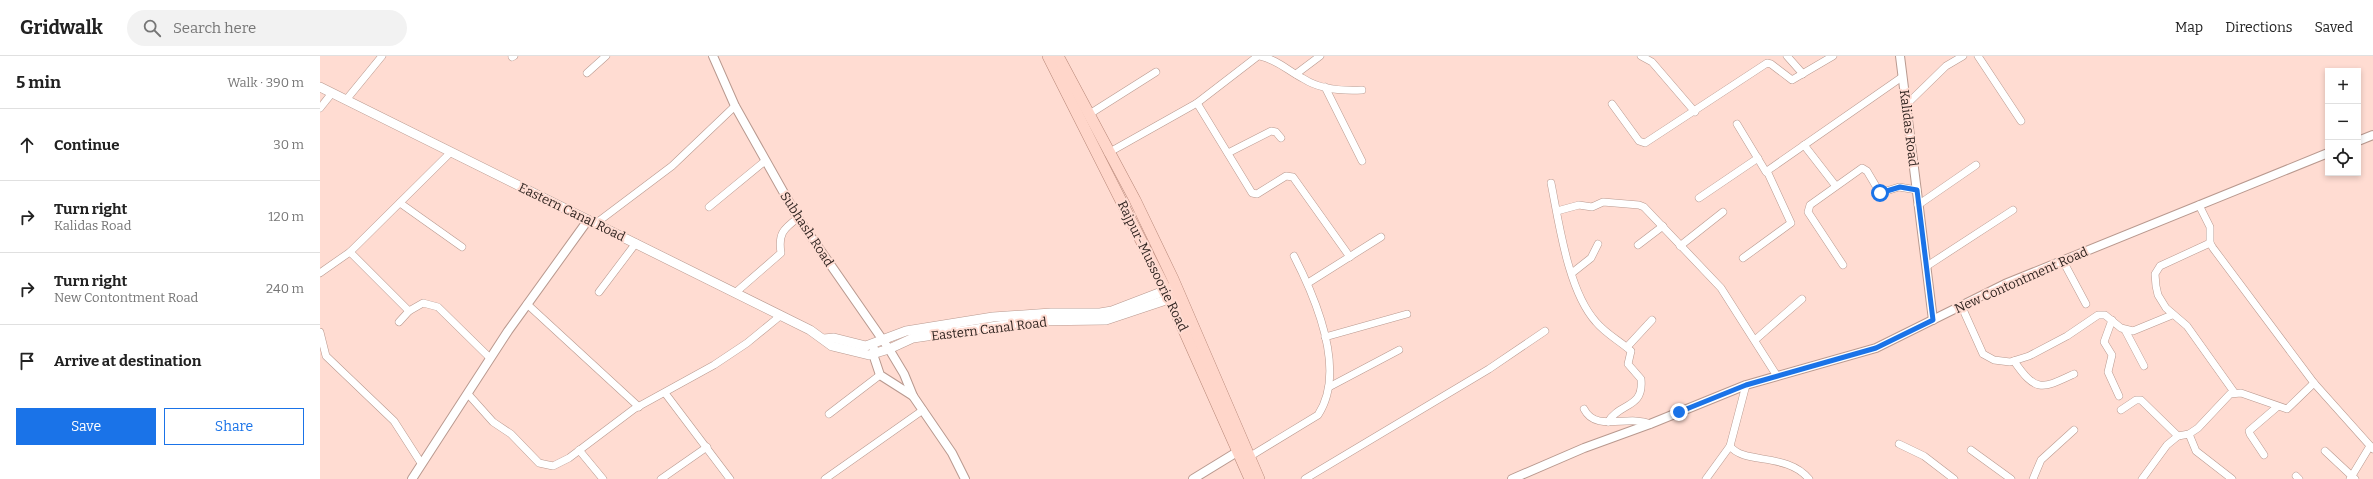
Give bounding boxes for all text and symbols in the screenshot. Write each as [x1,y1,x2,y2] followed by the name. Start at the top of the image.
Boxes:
[127,10,407,46] search box
[20,16,103,39] text: Gridwalk
[141,17,163,39] icon: search
[173,19,256,37] text: Search here
[2175,19,2203,36] text: Map
[2225,19,2293,36] text: Directions
[2315,19,2353,36] text: Saved
[2325,68,2361,176] map controls
[2325,68,2361,104] button: +
[16,72,61,93] text: 5 min
[227,75,304,90] text: Walk · 390 m
[1897,89,1921,168] street label: Kalidas Road
[2325,104,2361,140] button: −
[16,134,38,156] icon: ahead
[54,136,120,154] text: Continue
[273,137,304,152] text: 30 m
[2325,140,2361,176] button: locate
[516,180,628,244] street label: Eastern Canal Road
[1871,184,1889,202] route start
[777,189,837,269] street label: Subhash Road
[1115,198,1191,334] street label: Rajpur-Mussoorie Road
[54,200,127,218] text: Turn right
[16,206,38,228] icon: right
[268,209,304,224] text: 120 m
[54,218,131,233] text: Kalidas Road
[1952,244,2090,316] street label: New Contontment Road
[54,272,127,290] text: Turn right
[16,278,38,300] icon: right
[266,281,304,296] text: 240 m
[54,290,198,305] text: New Contontment Road
[930,314,1048,344] street label: Eastern Canal Road
[16,350,38,372] icon: arrive
[54,352,201,370] text: Arrive at destination
[1670,403,1688,421] route end
[16,408,156,445] button: Save
[164,408,304,445] button: Share

